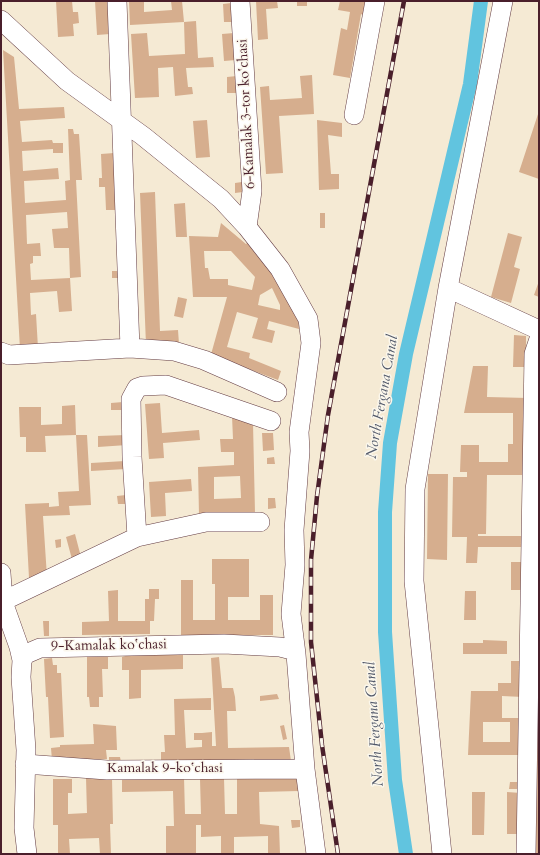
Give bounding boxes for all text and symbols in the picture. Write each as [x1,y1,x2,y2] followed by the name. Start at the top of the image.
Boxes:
[235,39,259,189] street label: 6-Kamalak 3-tor koʻchasi
[363,334,403,460] water label: North Fergana Canal
[51,637,167,655] street label: 9-Kamalak koʻchasi
[362,661,388,787] water label: North Fergana Canal
[107,761,223,777] street label: Kamalak 9-koʻchasi

